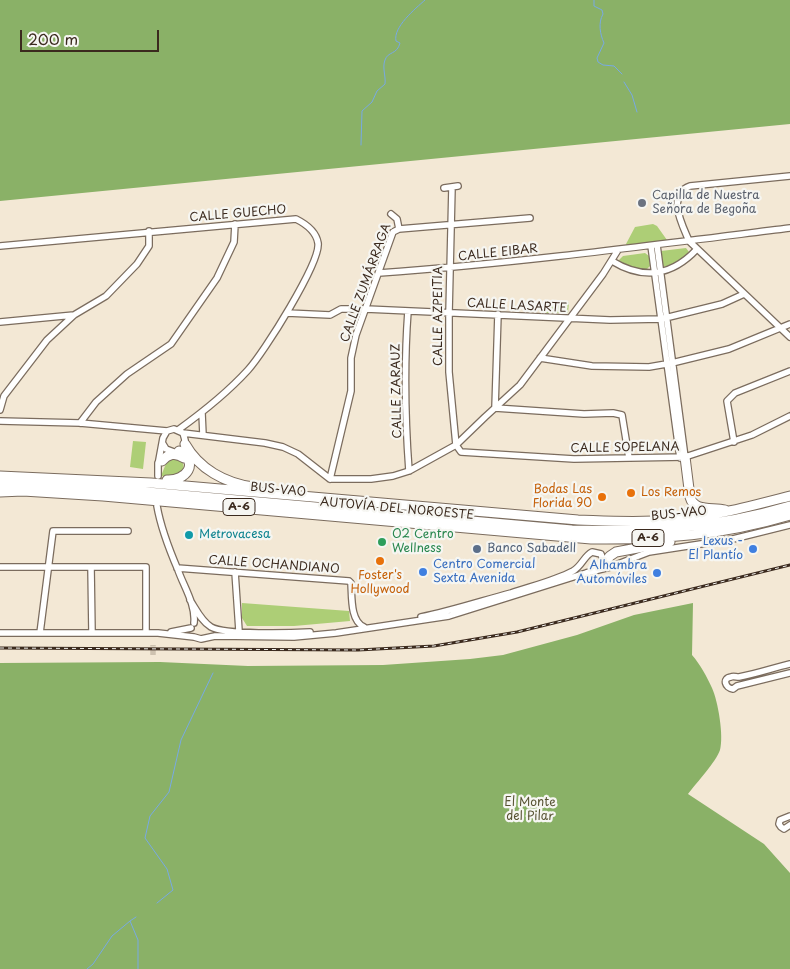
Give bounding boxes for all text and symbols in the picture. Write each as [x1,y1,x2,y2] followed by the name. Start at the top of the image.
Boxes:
[22,20,161,52] scale bar
[28,27,78,50] text: 200 m
[652,189,760,217] place label: Capilla de Nuestra Señora de Begoña
[636,197,648,209] marker: Capilla de Nuestra Señora de Begoña
[189,203,287,225] street label: CALLE GUECHO
[338,222,394,344] street label: CALLE ZUMÁRRAGA
[457,242,539,264] street label: CALLE EIBAR
[432,266,446,366] street label: CALLE AZPEITIA
[467,296,567,316] street label: CALLE LASARTE
[389,343,405,439] street label: CALLE ZARAUZ
[570,440,680,456] street label: CALLE SOPELANA
[250,480,306,500] street label: BUS-VAO
[532,483,592,511] place label: Bodas Las Florida 90
[641,486,701,500] place label: Los Remos
[625,487,637,499] marker: Los Remos
[596,491,608,503] marker: Bodas Las Florida 90
[319,495,475,523] street label: AUTOVÍA DEL NOROESTE
[223,498,255,516] road number: A-6
[650,504,708,524] street label: BUS-VAO
[199,528,270,542] place label: Metrovacesa
[392,528,454,556] place label: O2 Centro Wellness
[183,529,195,541] marker: Metrovacesa
[632,530,664,546] road number: A-6
[688,535,743,563] place label: Lexus - El Plantío
[376,536,388,548] marker: O2 Centro Wellness
[487,542,576,556] place label: Banco Sabadell
[471,543,483,555] marker: Banco Sabadell
[747,543,759,555] marker: Lexus - El Plantío
[208,553,340,577] street label: CALLE OCHANDIANO
[374,555,386,567] marker: Foster's Hollywood
[433,558,535,586] place label: Centro Comercial Sexta Avenida
[576,559,647,587] place label: Alhambra Automóviles
[417,566,429,578] marker: Centro Comercial Sexta Avenida
[651,567,663,579] marker: Alhambra Automóviles
[350,569,410,597] place label: Foster's Hollywood
[504,796,556,824] park label: El Monte del Pilar

